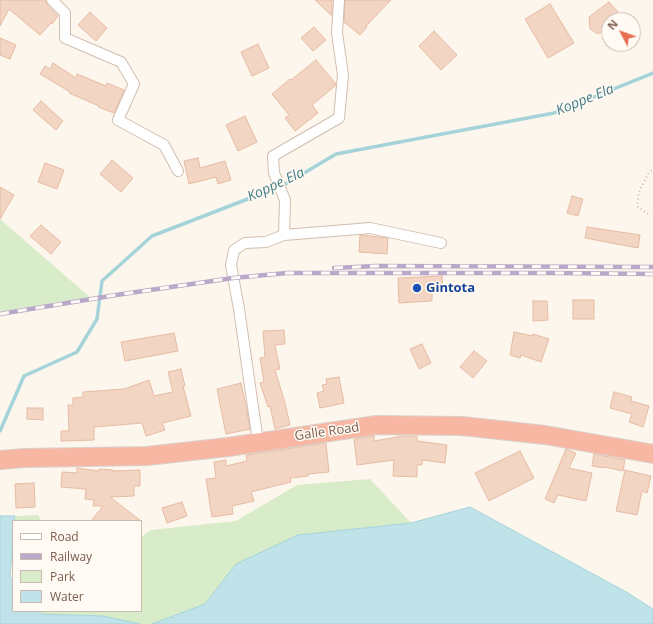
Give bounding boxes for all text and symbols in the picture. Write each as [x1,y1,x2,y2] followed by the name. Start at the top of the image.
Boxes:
[601,12,641,52] north arrow
[604,16,621,33] text: N
[553,81,617,119] water label: Koppe Ela
[245,164,307,206] water label: Koppe Ela
[426,280,475,296] place label: Gintota
[411,282,423,294] marker: Gintota
[294,420,360,444] street label: Galle Road
[12,520,142,612] legend
[50,528,79,545] text: Road
[50,548,92,565] text: Railway
[50,568,75,585] text: Park
[50,588,84,605] text: Water

